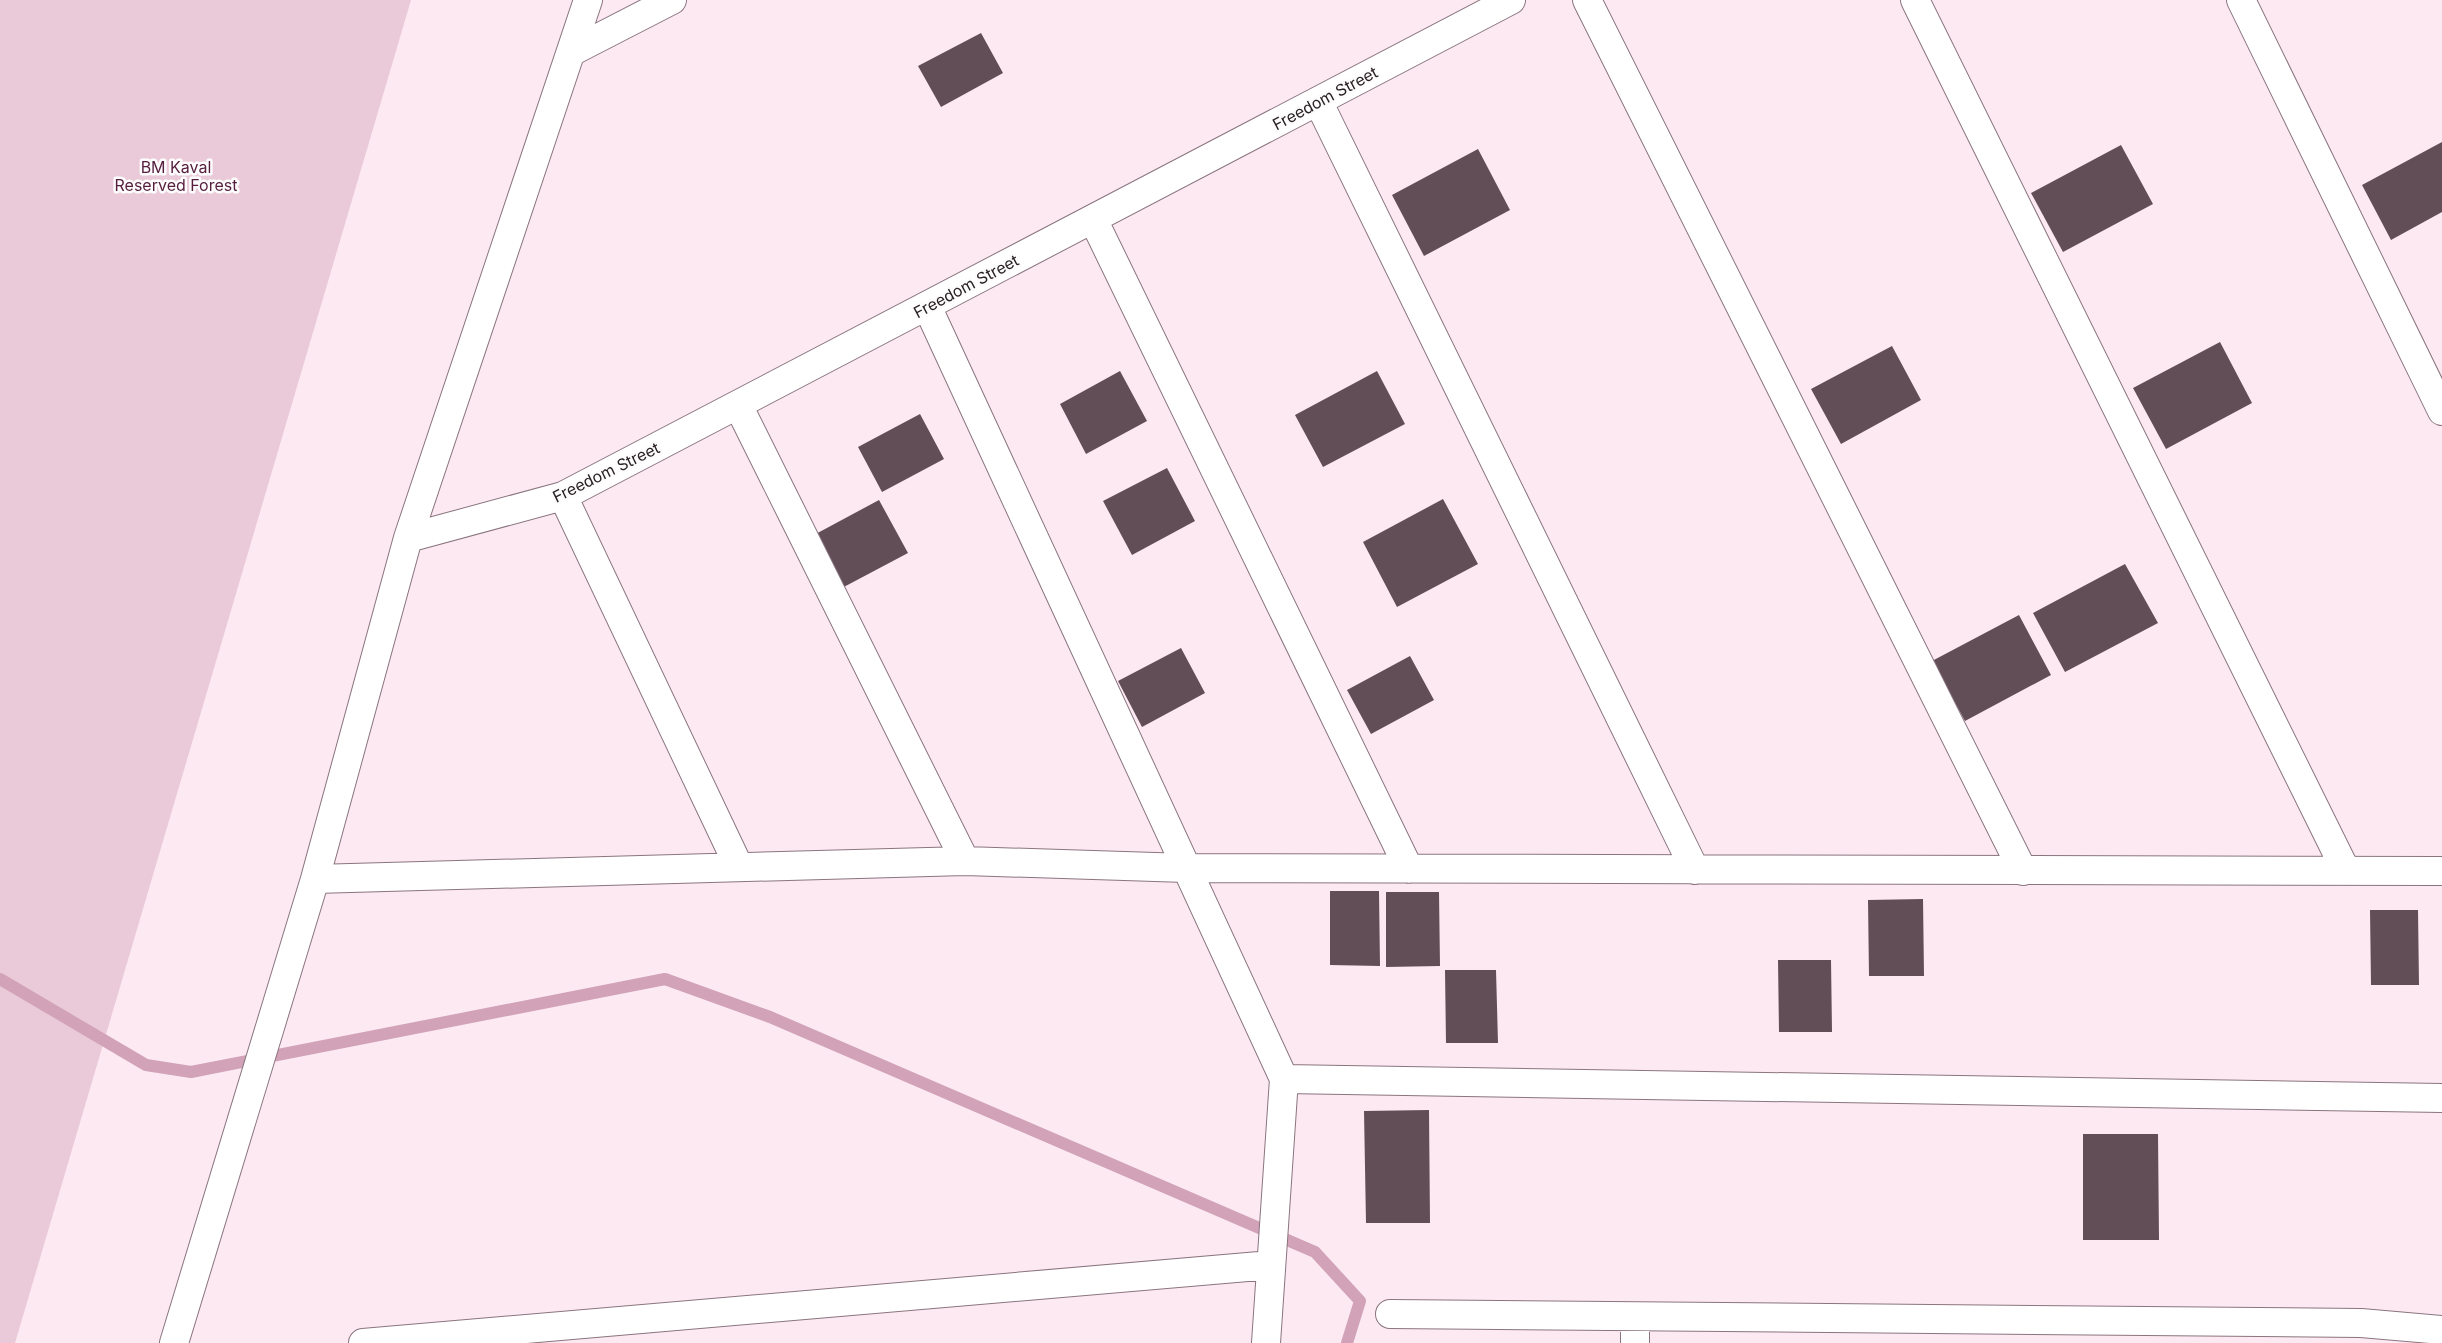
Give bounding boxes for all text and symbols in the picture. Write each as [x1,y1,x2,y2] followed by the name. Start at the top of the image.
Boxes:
[1269,62,1381,134] street label: Freedom Street
[115,157,237,195] park label: BM Kaval Reserved Forest
[910,250,1022,322] street label: Freedom Street
[549,437,663,507] street label: Freedom Street

